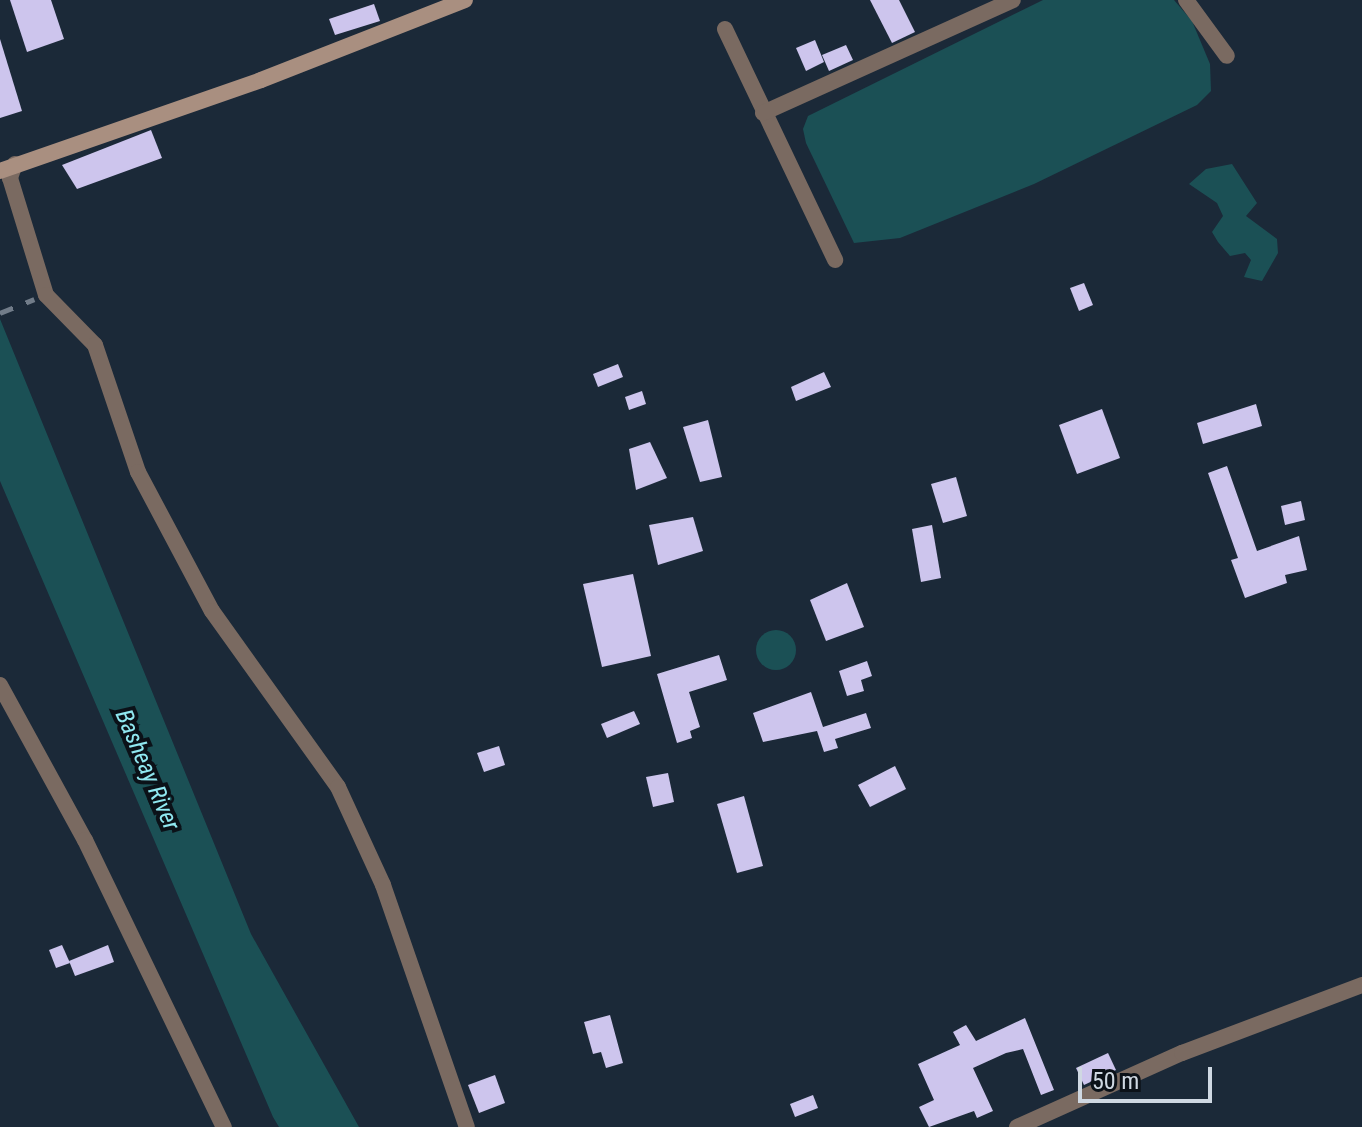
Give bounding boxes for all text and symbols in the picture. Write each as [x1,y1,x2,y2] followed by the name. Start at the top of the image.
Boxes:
[109,705,185,835] water label: Basheay River
[1082,1051,1216,1101] scale bar
[1092,1067,1139,1095] text: 50 m

